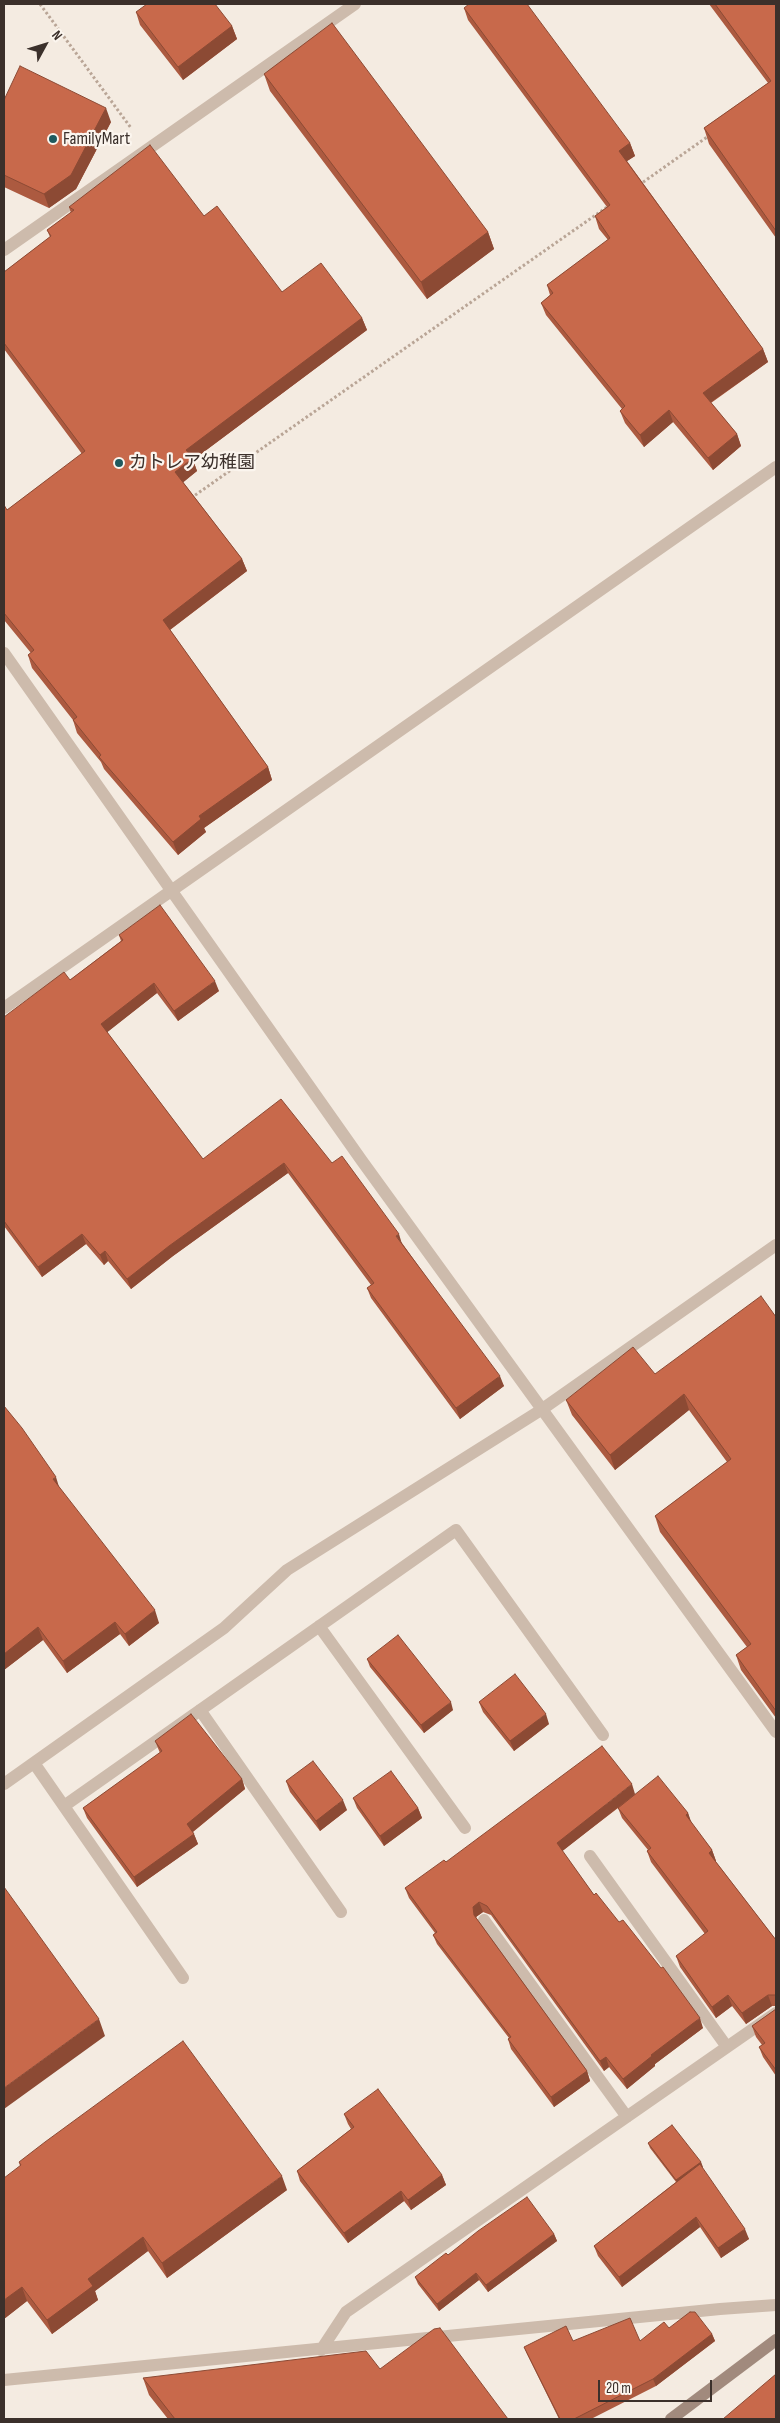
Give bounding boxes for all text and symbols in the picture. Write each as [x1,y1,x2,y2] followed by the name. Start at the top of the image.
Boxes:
[20,20,70,70] north arrow
[48,27,66,43] text: N
[63,128,130,150] place label: FamilyMart
[47,133,59,145] marker: FamilyMart
[129,452,255,474] place label: カトレア幼稚園
[113,457,125,469] marker: カトレア幼稚園
[600,2370,714,2402] scale bar
[606,2379,631,2398] text: 20 m

